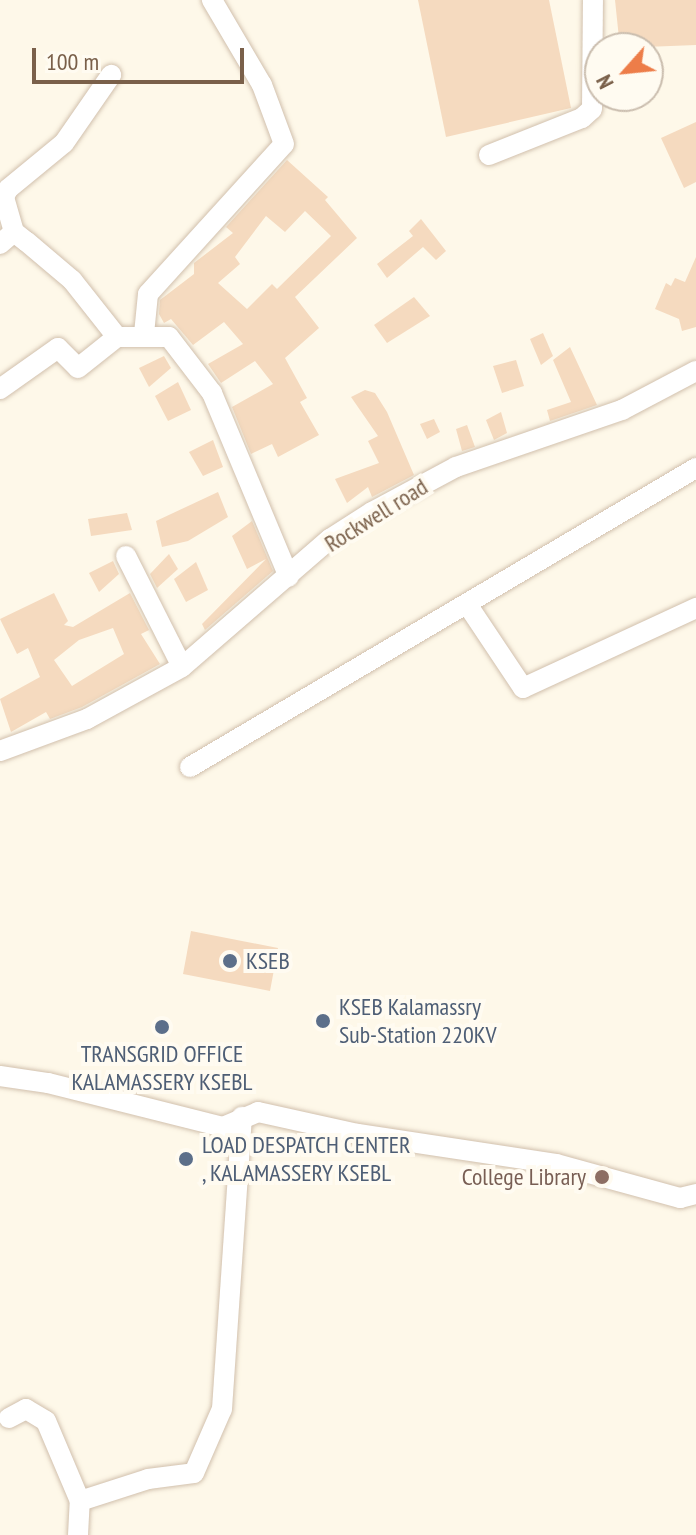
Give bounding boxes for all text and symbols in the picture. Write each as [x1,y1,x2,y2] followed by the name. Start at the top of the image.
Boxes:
[36,32,248,82] scale bar
[584,32,664,112] north arrow
[46,46,99,77] text: 100 m
[589,70,620,94] text: N
[319,472,433,558] street label: Rockwell road
[246,947,290,975] place label: KSEB
[221,952,239,970] marker: KSEB
[339,993,496,1049] place label: KSEB Kalamassry Sub-Station 220KV
[314,1012,332,1030] marker: KSEB Kalamassry Sub-Station 220KV
[153,1018,171,1036] marker: TRANSGRID OFFICE KALAMASSERY KSEBL
[71,1040,253,1096] place label: TRANSGRID OFFICE KALAMASSERY KSEBL
[202,1131,411,1187] place label: LOAD DESPATCH CENTER , KALAMASSERY KSEBL
[177,1150,195,1168] marker: LOAD DESPATCH CENTER , KALAMASSERY KSEBL
[462,1163,586,1191] place label: College Library
[593,1168,611,1186] marker: College Library

